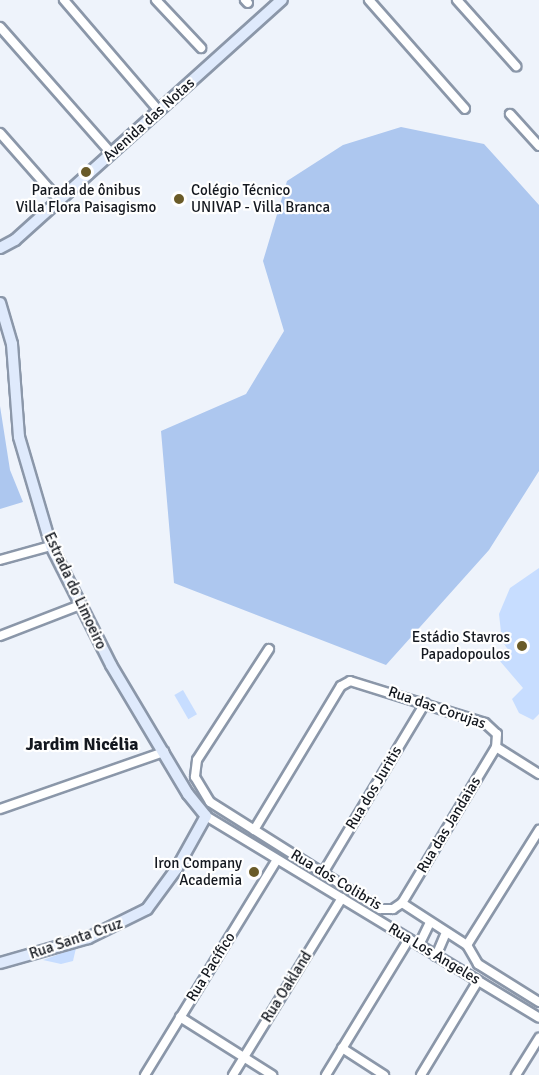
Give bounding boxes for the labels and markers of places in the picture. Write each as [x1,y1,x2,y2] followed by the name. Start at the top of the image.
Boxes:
[79,165,93,179] marker: Parada de ônibus Villa Flora Paisagismo
[16,181,156,216] place label: Parada de ônibus Villa Flora Paisagismo
[191,181,330,216] place label: Colégio Técnico UNIVAP - Villa Branca
[172,192,186,206] marker: Colégio Técnico UNIVAP - Villa Branca
[412,628,510,663] place label: Estádio Stavros Papadopoulos
[515,639,529,653] marker: Estádio Stavros Papadopoulos
[154,854,242,889] place label: Iron Company Academia
[247,865,261,879] marker: Iron Company Academia

